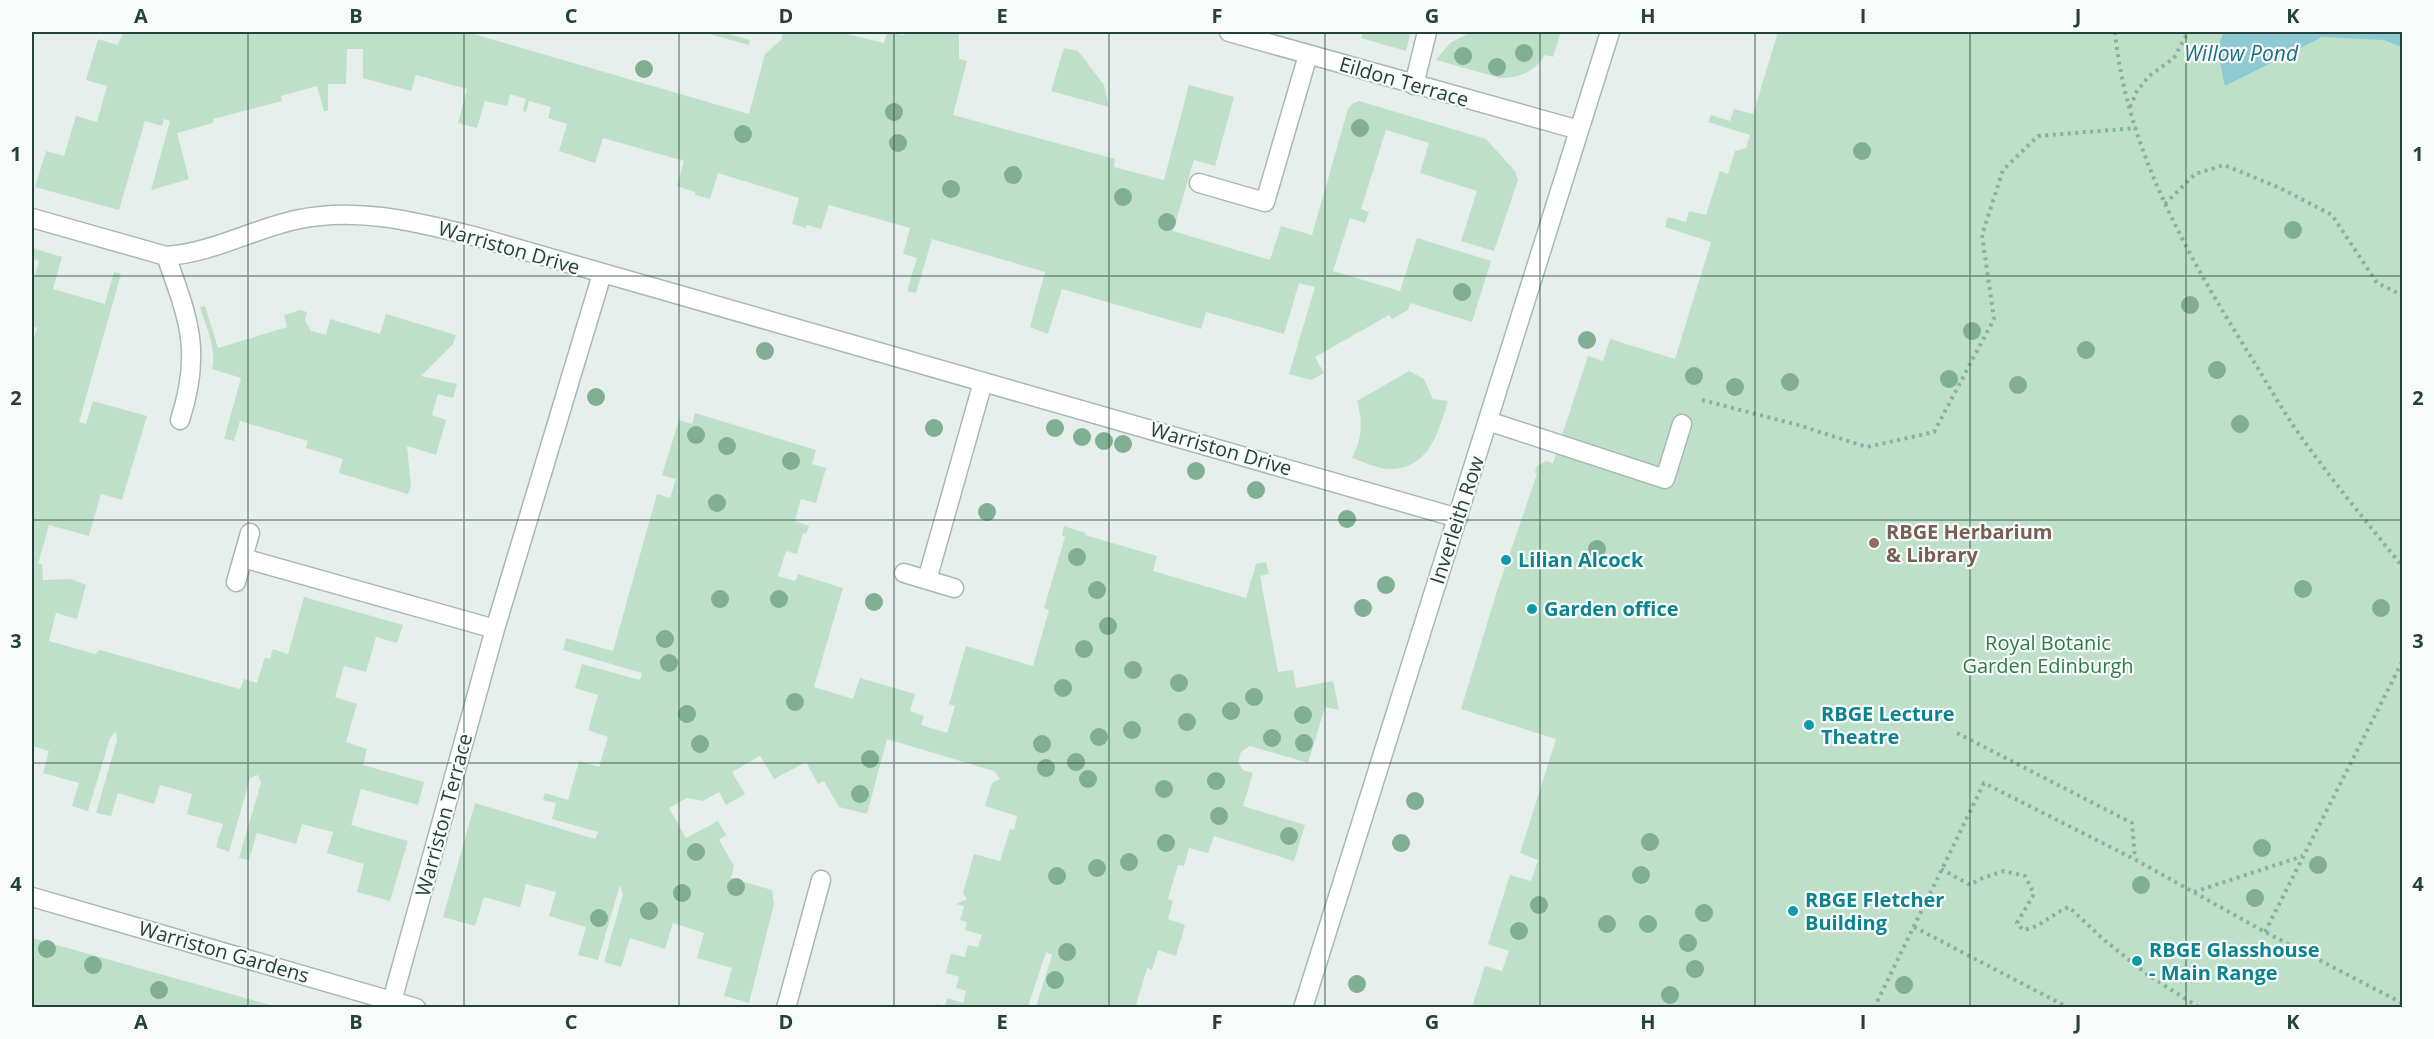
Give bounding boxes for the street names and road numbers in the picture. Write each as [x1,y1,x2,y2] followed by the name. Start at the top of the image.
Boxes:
[1336,50,1472,113] street label: Eildon Terrace
[435,214,583,281] street label: Warriston Drive
[1147,415,1295,482] street label: Warriston Drive
[1423,452,1490,587] street label: Inverleith Row
[409,730,478,899] street label: Warriston Terrace
[136,914,313,989] street label: Warriston Gardens

